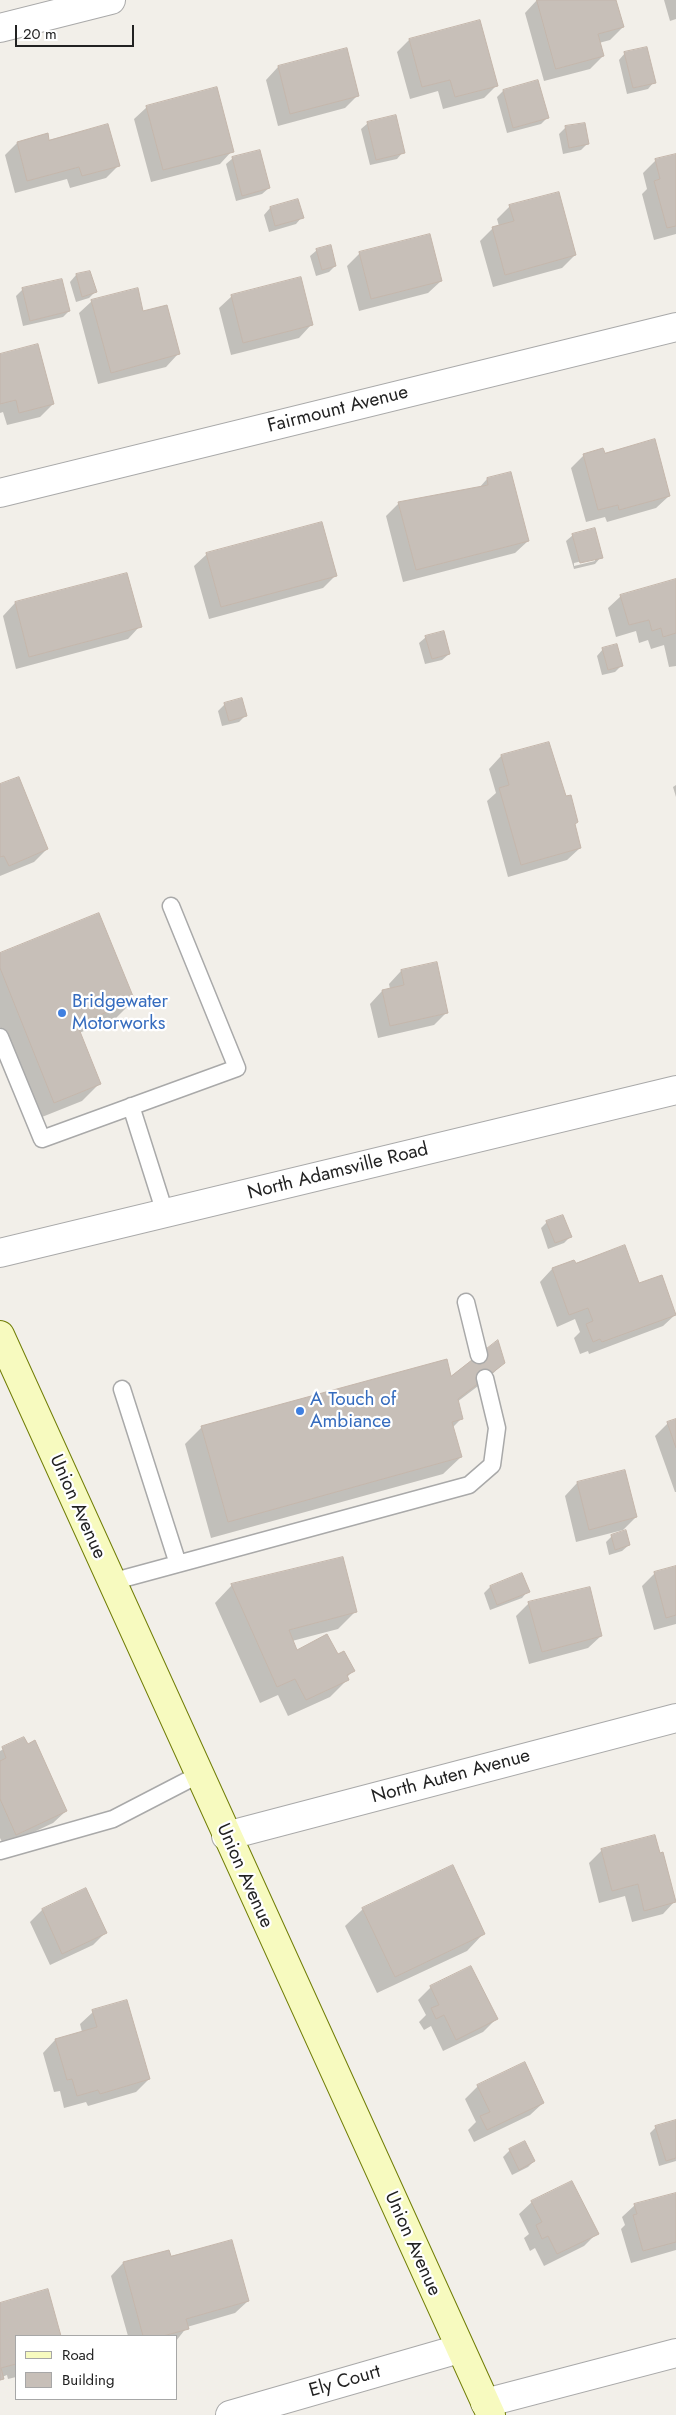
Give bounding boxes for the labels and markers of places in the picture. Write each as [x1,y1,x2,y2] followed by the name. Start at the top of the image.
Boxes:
[72,991,168,1035] place label: Bridgewater Motorworks
[56,1007,68,1019] marker: Bridgewater Motorworks
[310,1389,396,1433] place label: A Touch of Ambiance
[294,1405,306,1417] marker: A Touch of Ambiance

